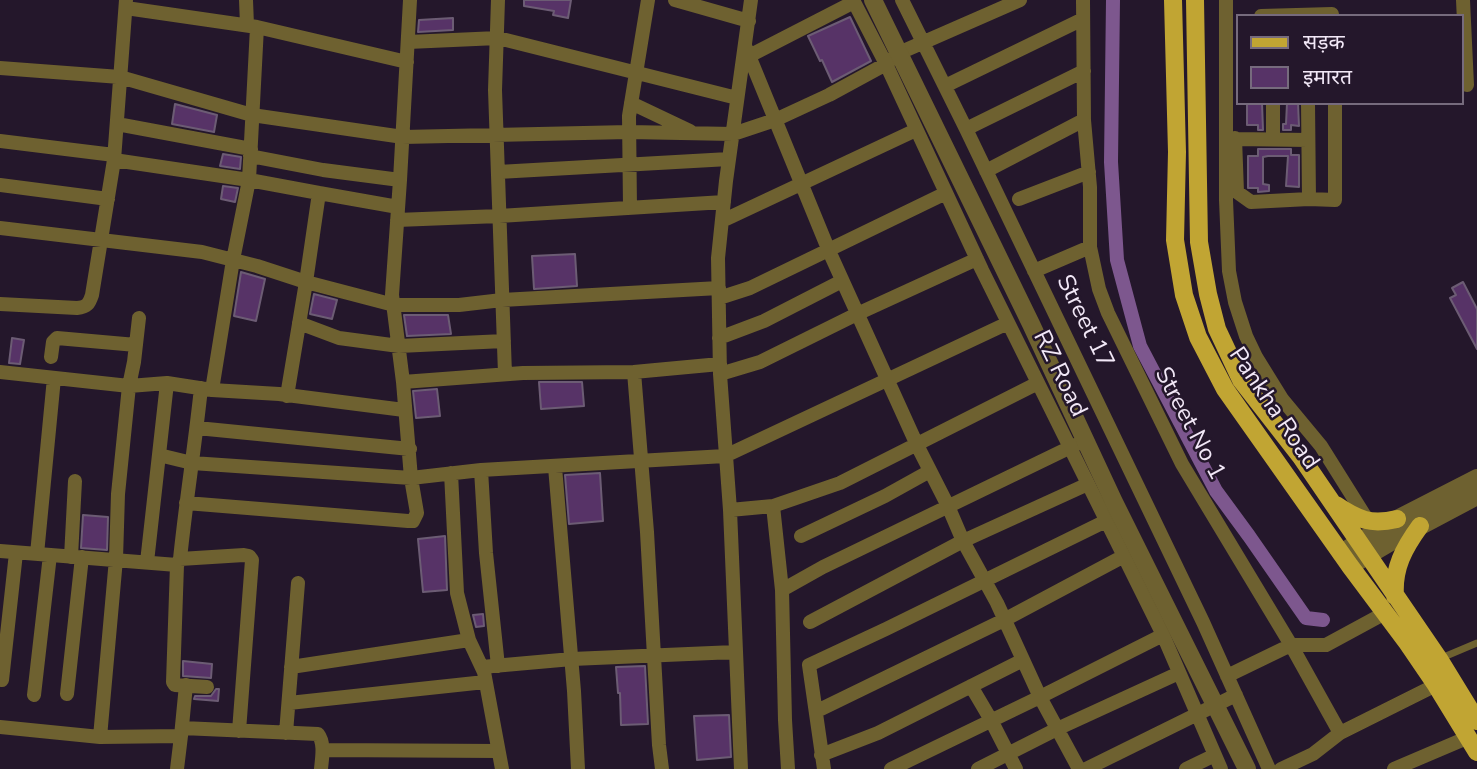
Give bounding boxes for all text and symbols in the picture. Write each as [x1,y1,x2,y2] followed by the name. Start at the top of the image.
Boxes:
[1236,14,1463,105] legend
[1303,28,1345,56] text: सड़क
[1303,63,1352,91] text: इमारत
[1049,271,1119,373] street label: Street 17
[1026,326,1092,422] street label: RZ Road
[1222,342,1324,476] street label: Pankha Road
[1147,363,1231,485] street label: Street No 1

